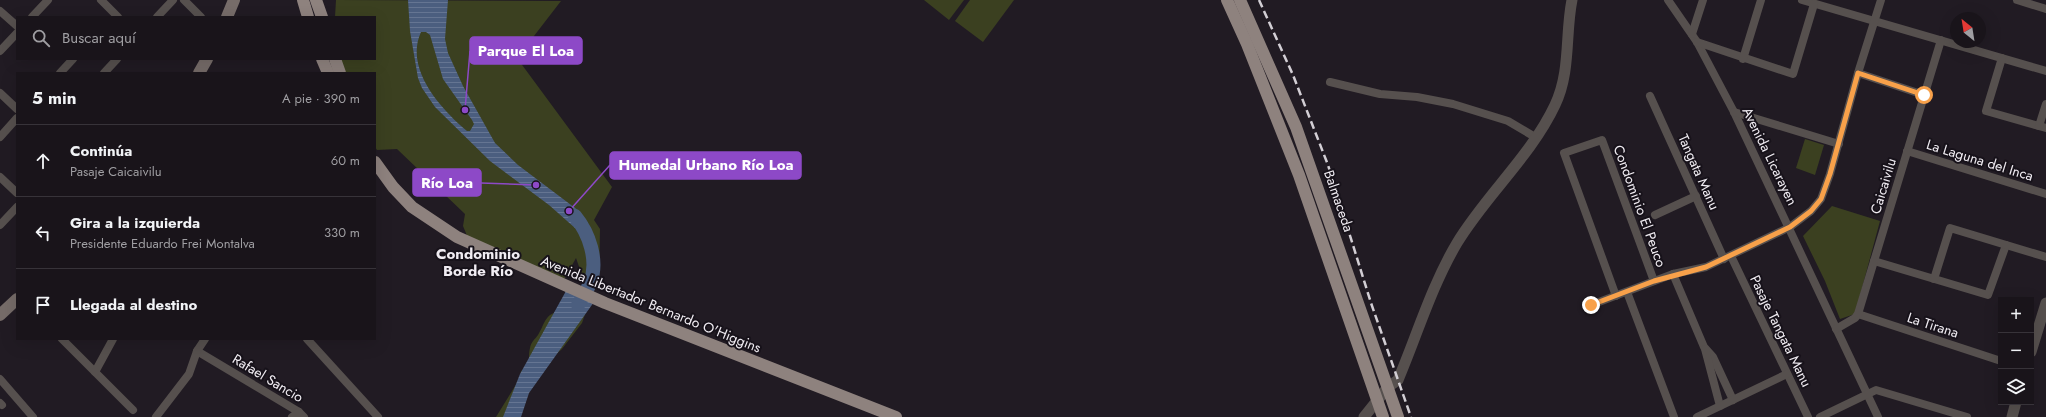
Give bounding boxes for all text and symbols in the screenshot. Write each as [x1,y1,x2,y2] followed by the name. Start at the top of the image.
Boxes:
[1950,12,1986,48] north arrow
[16,16,376,60] search box
[30,27,52,49] icon: search
[62,27,136,49] text: Buscar aquí
[470,37,582,64] callout: Parque El Loa
[478,40,574,62] text: Parque El Loa
[32,86,76,110] text: 5 min
[1915,86,1933,104] route start
[282,89,360,108] text: A pie · 390 m
[1738,104,1802,208] street label: Avenida Licarayen
[1673,131,1725,213] street label: Tangata Manu
[1924,134,2036,186] street label: La Laguna del Inca
[70,140,132,162] text: Continúa
[1609,142,1672,270] street label: Condominio El Peuco
[32,150,54,172] icon: ahead
[331,151,360,170] text: 60 m
[610,152,801,179] callout: Humedal Urbano Río Loa
[618,154,794,176] text: Humedal Urbano Río Loa
[1865,156,1901,216] street label: Caicaivilu
[70,162,162,181] text: Pasaje Caicaivilu
[1319,167,1359,235] street label: Balmaceda
[413,169,481,196] callout: Río Loa
[421,172,473,194] text: Río Loa
[70,212,200,234] text: Gira a la izquierda
[32,222,54,244] icon: left
[324,223,360,242] text: 330 m
[70,234,255,253] text: Presidente Eduardo Frei Montalva
[436,243,520,282] district label: Condominio Borde Río
[538,251,765,358] street label: Avenida Libertador Bernardo O'Higgins
[1745,272,1817,390] street label: Pasaje Tangata Manu
[32,294,54,316] icon: arrive
[70,294,197,316] text: Llegada al destino
[1582,296,1600,314] route end
[1998,297,2034,405] map controls
[1998,297,2034,333] button: +
[1905,307,1961,343] street label: La Tirana
[1998,333,2034,369] button: −
[229,349,308,407] street label: Rafael Sancio
[1998,369,2034,405] button: layers

